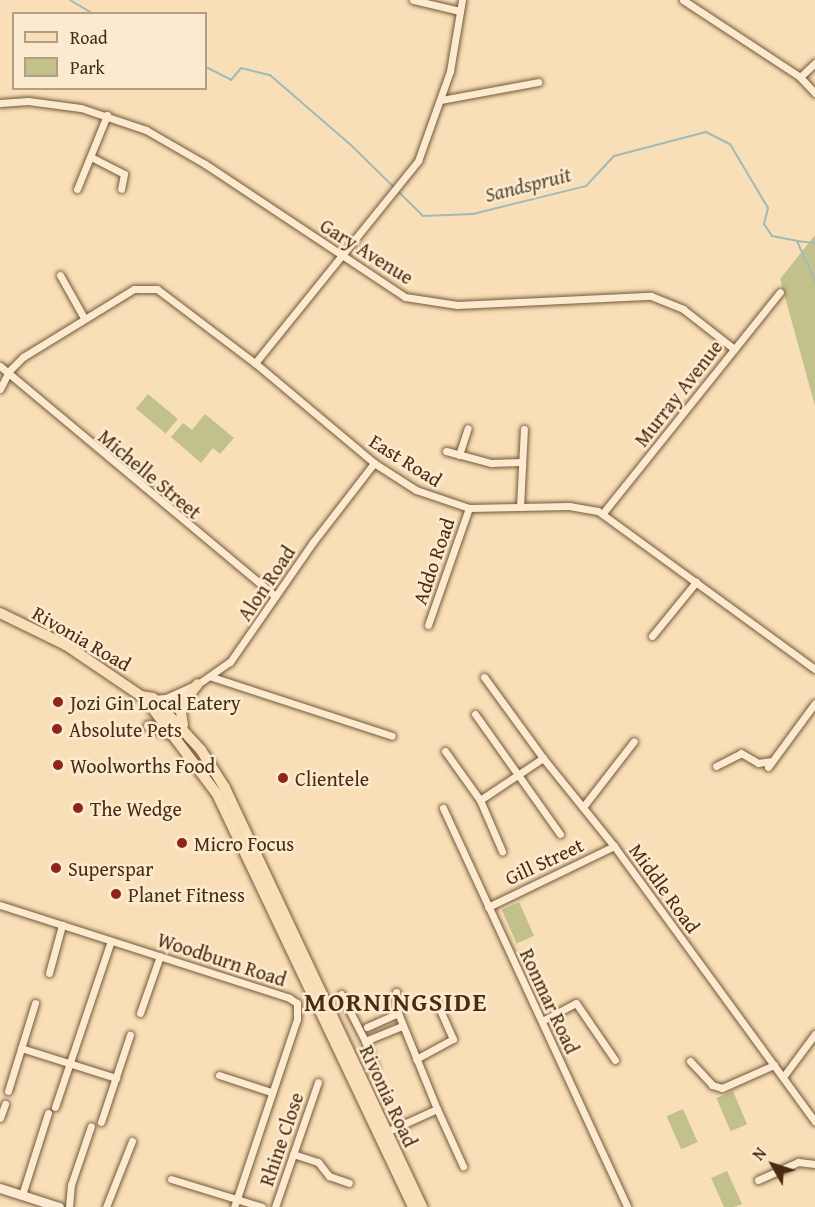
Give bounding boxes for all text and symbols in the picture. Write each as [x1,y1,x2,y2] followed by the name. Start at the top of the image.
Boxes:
[12,12,207,90] legend
[70,24,108,51] text: Road
[70,54,105,81] text: Park
[482,162,574,208] water label: Sandspruit
[316,213,418,289] street label: Gary Avenue
[629,335,727,451] street label: Murray Avenue
[94,424,206,524] street label: Michelle Street
[365,428,447,492] street label: East Road
[407,515,459,607] street label: Addo Road
[232,541,300,625] street label: Alon Road
[29,600,135,676] street label: Rivonia Road
[70,690,241,714] place label: Jozi Gin Local Eatery
[51,695,65,709] marker: Jozi Gin Local Eatery
[69,717,182,741] place label: Absolute Pets
[50,722,64,736] marker: Absolute Pets
[70,753,215,777] place label: Woolworths Food
[51,758,65,772] marker: Woolworths Food
[295,766,369,790] place label: Clientele
[276,771,290,785] marker: Clientele
[90,796,182,820] place label: The Wedge
[71,801,85,815] marker: The Wedge
[194,831,294,855] place label: Micro Focus
[501,832,587,890] street label: Gill Street
[175,836,189,850] marker: Micro Focus
[625,839,705,937] street label: Middle Road
[68,856,153,880] place label: Superspar
[49,861,63,875] marker: Superspar
[128,882,245,906] place label: Planet Fitness
[109,887,123,901] marker: Planet Fitness
[154,927,290,991] street label: Woodburn Road
[515,945,585,1057] street label: Ronmar Road
[304,986,488,1018] district label: MORNINGSIDE
[355,1041,423,1151] street label: Rivonia Road
[254,1089,308,1189] street label: Rhine Close
[743,1135,803,1195] north arrow
[746,1142,772,1165] text: N

